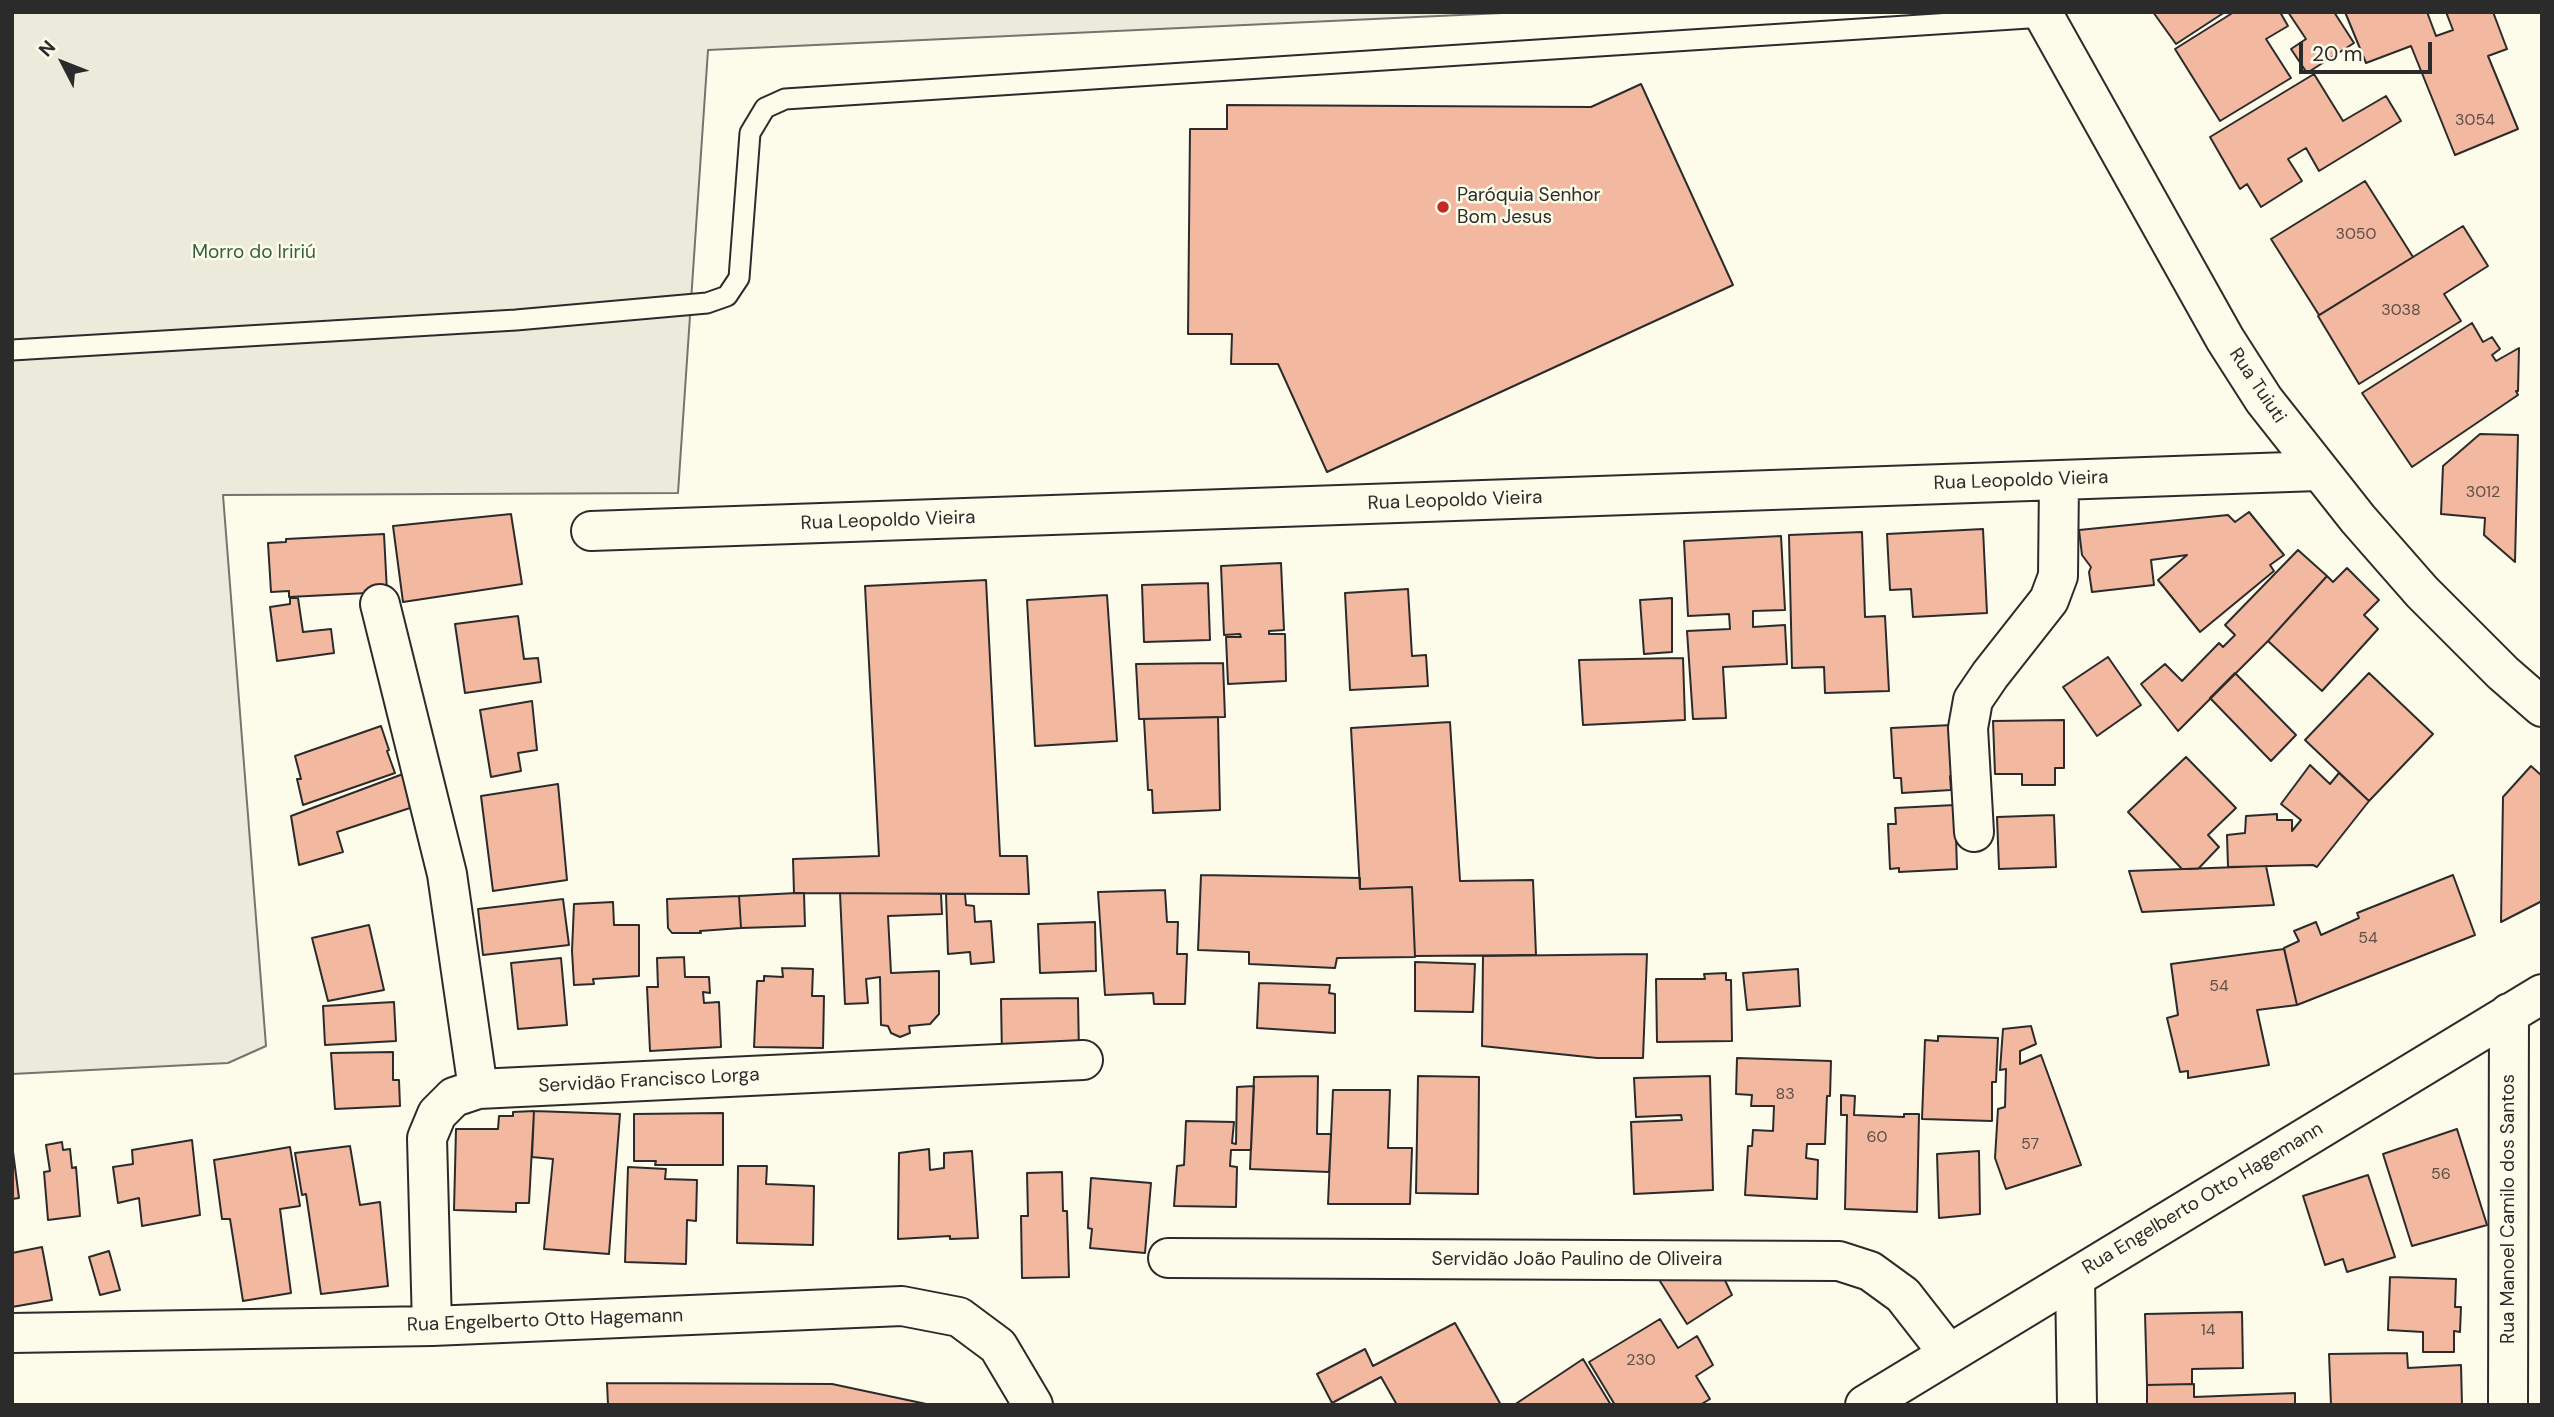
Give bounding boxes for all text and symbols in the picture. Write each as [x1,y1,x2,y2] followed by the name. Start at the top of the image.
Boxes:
[28,28,98,98] north arrow
[2302,28,2435,72] scale bar
[33,35,61,62] text: N
[2312,40,2363,68] text: 20 m
[2455,111,2495,131] house number: 3054
[1457,185,1601,229] place label: Paróquia Senhor Bom Jesus
[1435,199,1451,215] marker: Paróquia Senhor Bom Jesus
[2335,225,2377,245] house number: 3050
[192,242,316,264] park label: Morro do Iririú
[2381,301,2421,321] house number: 3038
[2224,344,2290,428] street label: Rua Tuiuti
[1933,467,2109,495] street label: Rua Leopoldo Vieira
[2466,483,2500,503] house number: 3012
[1367,487,1543,515] street label: Rua Leopoldo Vieira
[800,507,976,535] street label: Rua Leopoldo Vieira
[2358,929,2378,949] house number: 54
[2209,977,2229,997] house number: 54
[538,1064,760,1098] street label: Servidão Francisco Lorga
[2498,1074,2520,1344] street label: Rua Manoel Camilo dos Santos
[1775,1085,1795,1105] house number: 83
[2079,1118,2327,1280] street label: Rua Engelberto Otto Hagemann
[1867,1128,1887,1148] house number: 60
[2021,1135,2039,1155] house number: 57
[2431,1165,2451,1185] house number: 56
[1432,1249,1722,1271] street label: Servidão João Paulino de Oliveira
[406,1305,684,1337] street label: Rua Engelberto Otto Hagemann
[2201,1321,2215,1341] house number: 14
[1626,1351,1656,1371] house number: 230

